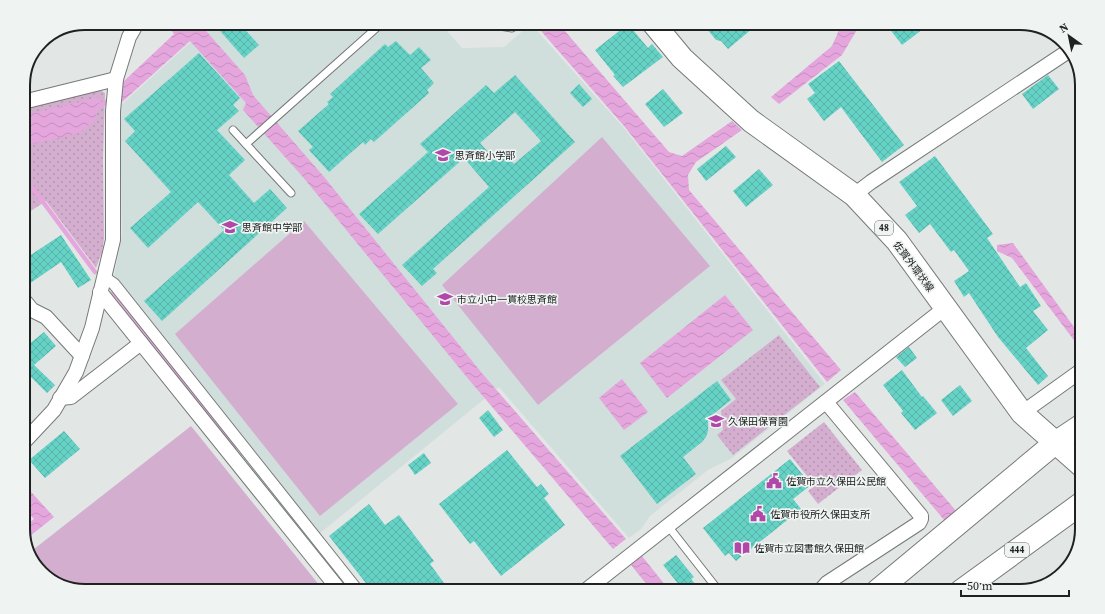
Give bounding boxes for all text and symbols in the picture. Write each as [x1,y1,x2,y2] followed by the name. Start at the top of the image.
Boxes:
[1049,16,1089,56] north arrow
[1056,20,1071,37] text: N
[434,146,452,164] school or university icon: 思斉館小学部
[455,149,515,162] place label: 思斉館小学部
[221,218,239,236] school or university icon: 思斉館中学部
[242,221,302,234] place label: 思斉館中学部
[875,221,893,235] road number: 48
[890,238,937,294] street label: 佐賀外環状線
[436,290,454,308] school or university icon: 市立小中一貫校思斉館
[457,293,557,306] place label: 市立小中一貫校思斉館
[707,412,725,430] school or university icon: 久保田保育園
[728,415,788,428] place label: 久保田保育園
[765,472,783,490] public building icon: 佐賀市立久保田公民館
[786,475,886,488] place label: 佐賀市立久保田公民館
[749,505,767,523] public building icon: 佐賀市役所久保田支所
[770,508,870,521] place label: 佐賀市役所久保田支所
[733,539,751,557] library icon: 佐賀市立図書館久保田館
[754,542,864,555] place label: 佐賀市立図書館久保田館
[1005,543,1029,557] road number: 444
[961,572,1069,598] scale bar
[967,578,993,594] text: 50 m

